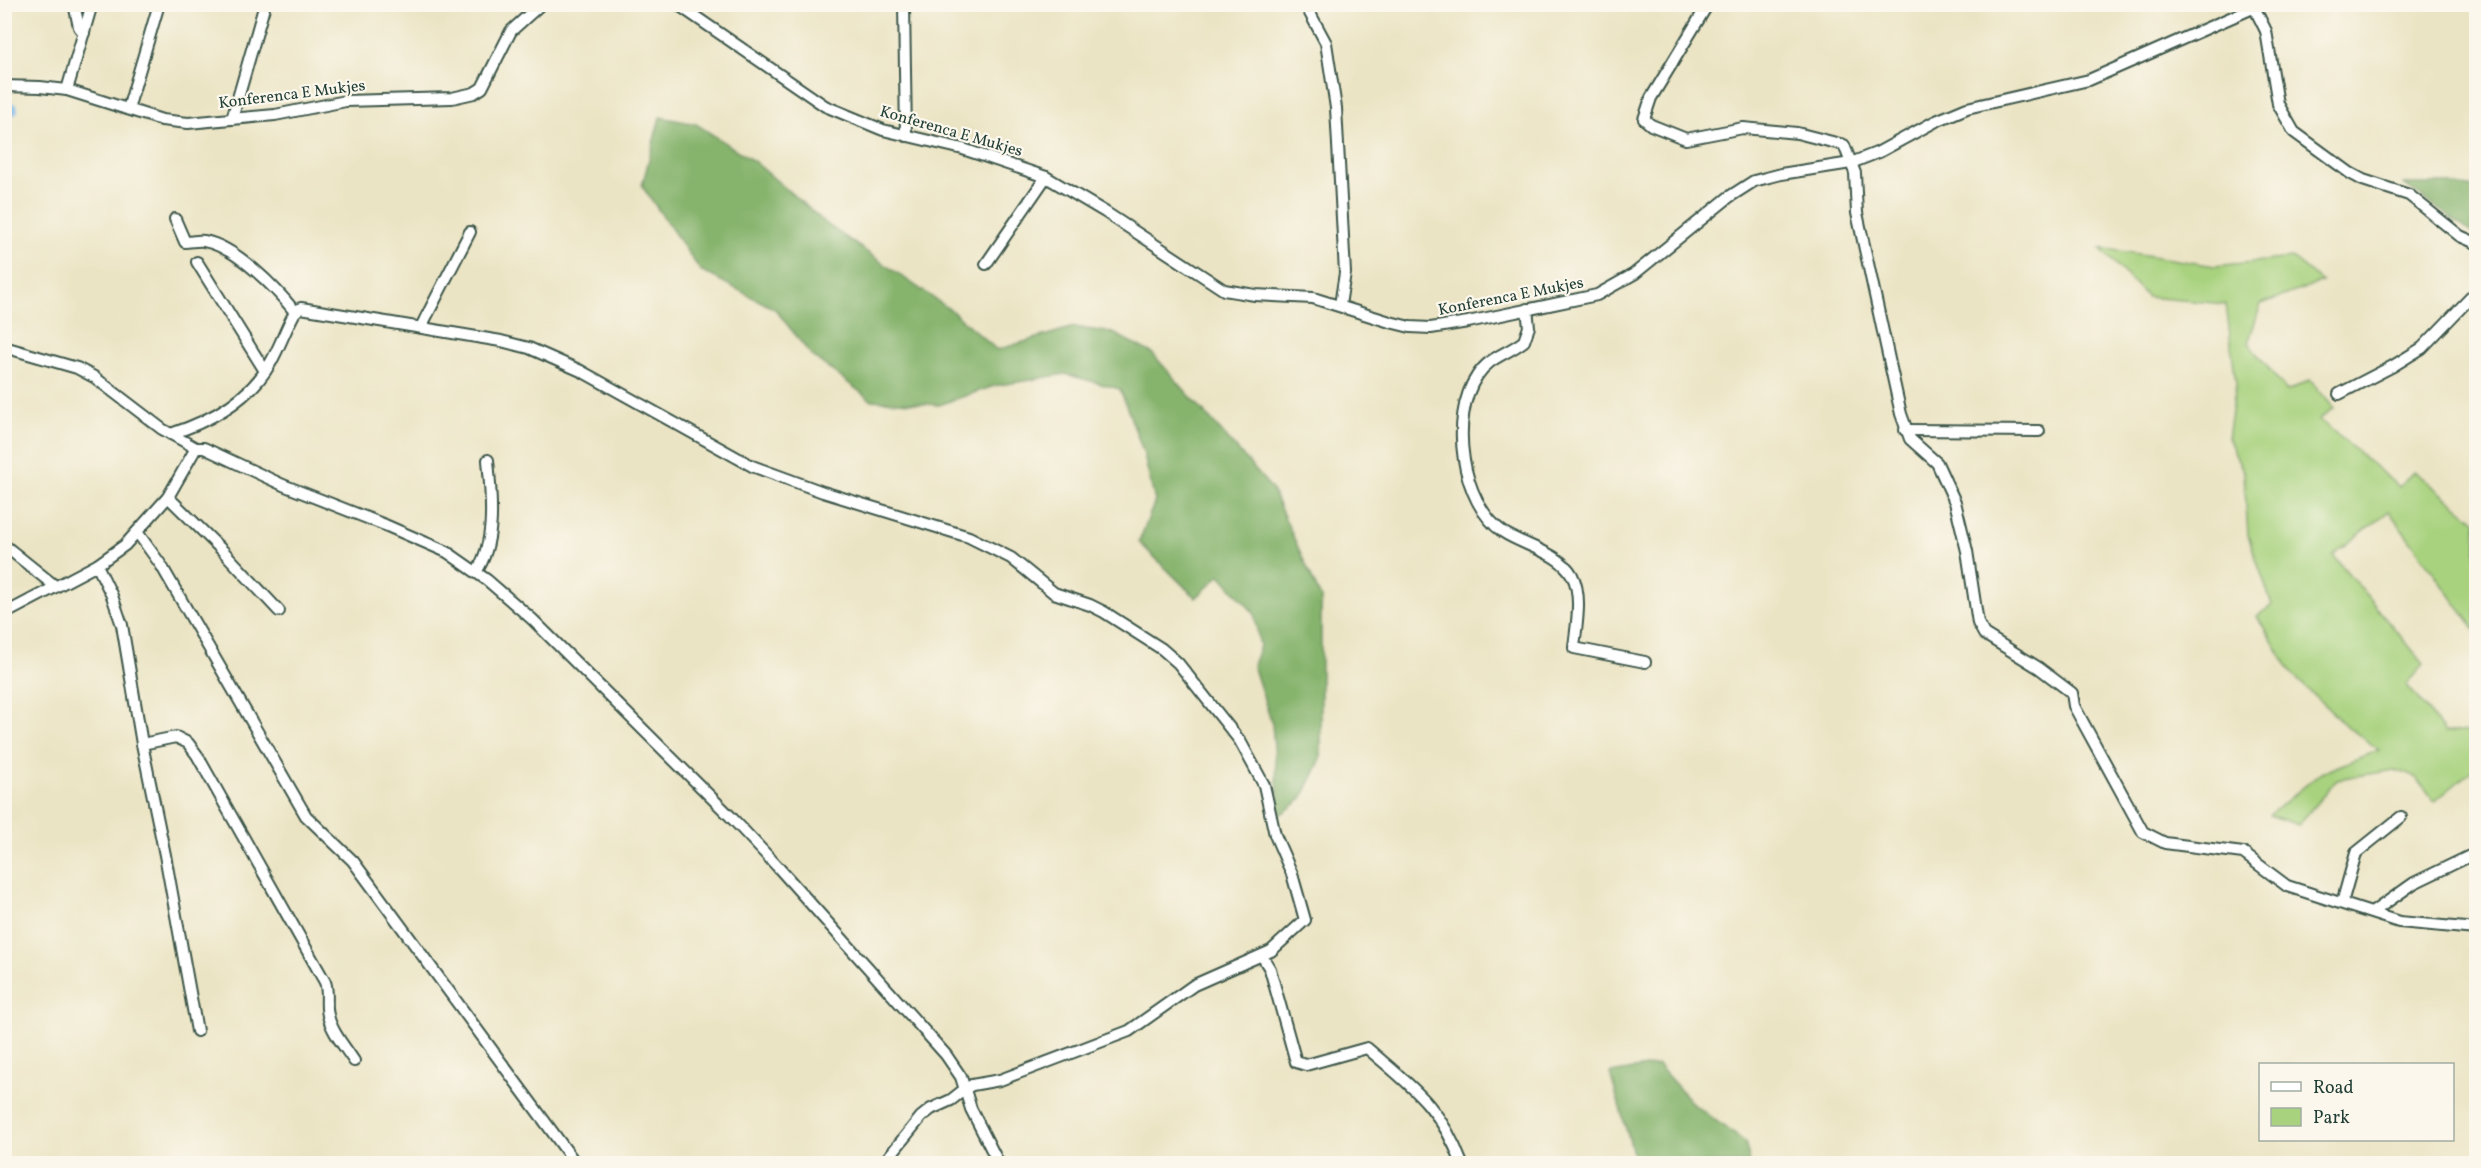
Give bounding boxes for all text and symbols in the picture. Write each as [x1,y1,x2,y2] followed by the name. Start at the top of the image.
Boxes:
[217,75,367,115] street label: Konferenca E Mukjes
[877,101,1025,163] street label: Konferenca E Mukjes
[1436,272,1586,322] street label: Konferenca E Mukjes
[2259,1063,2454,1141] legend
[2313,1076,2354,1101] text: Road
[2313,1106,2350,1131] text: Park

